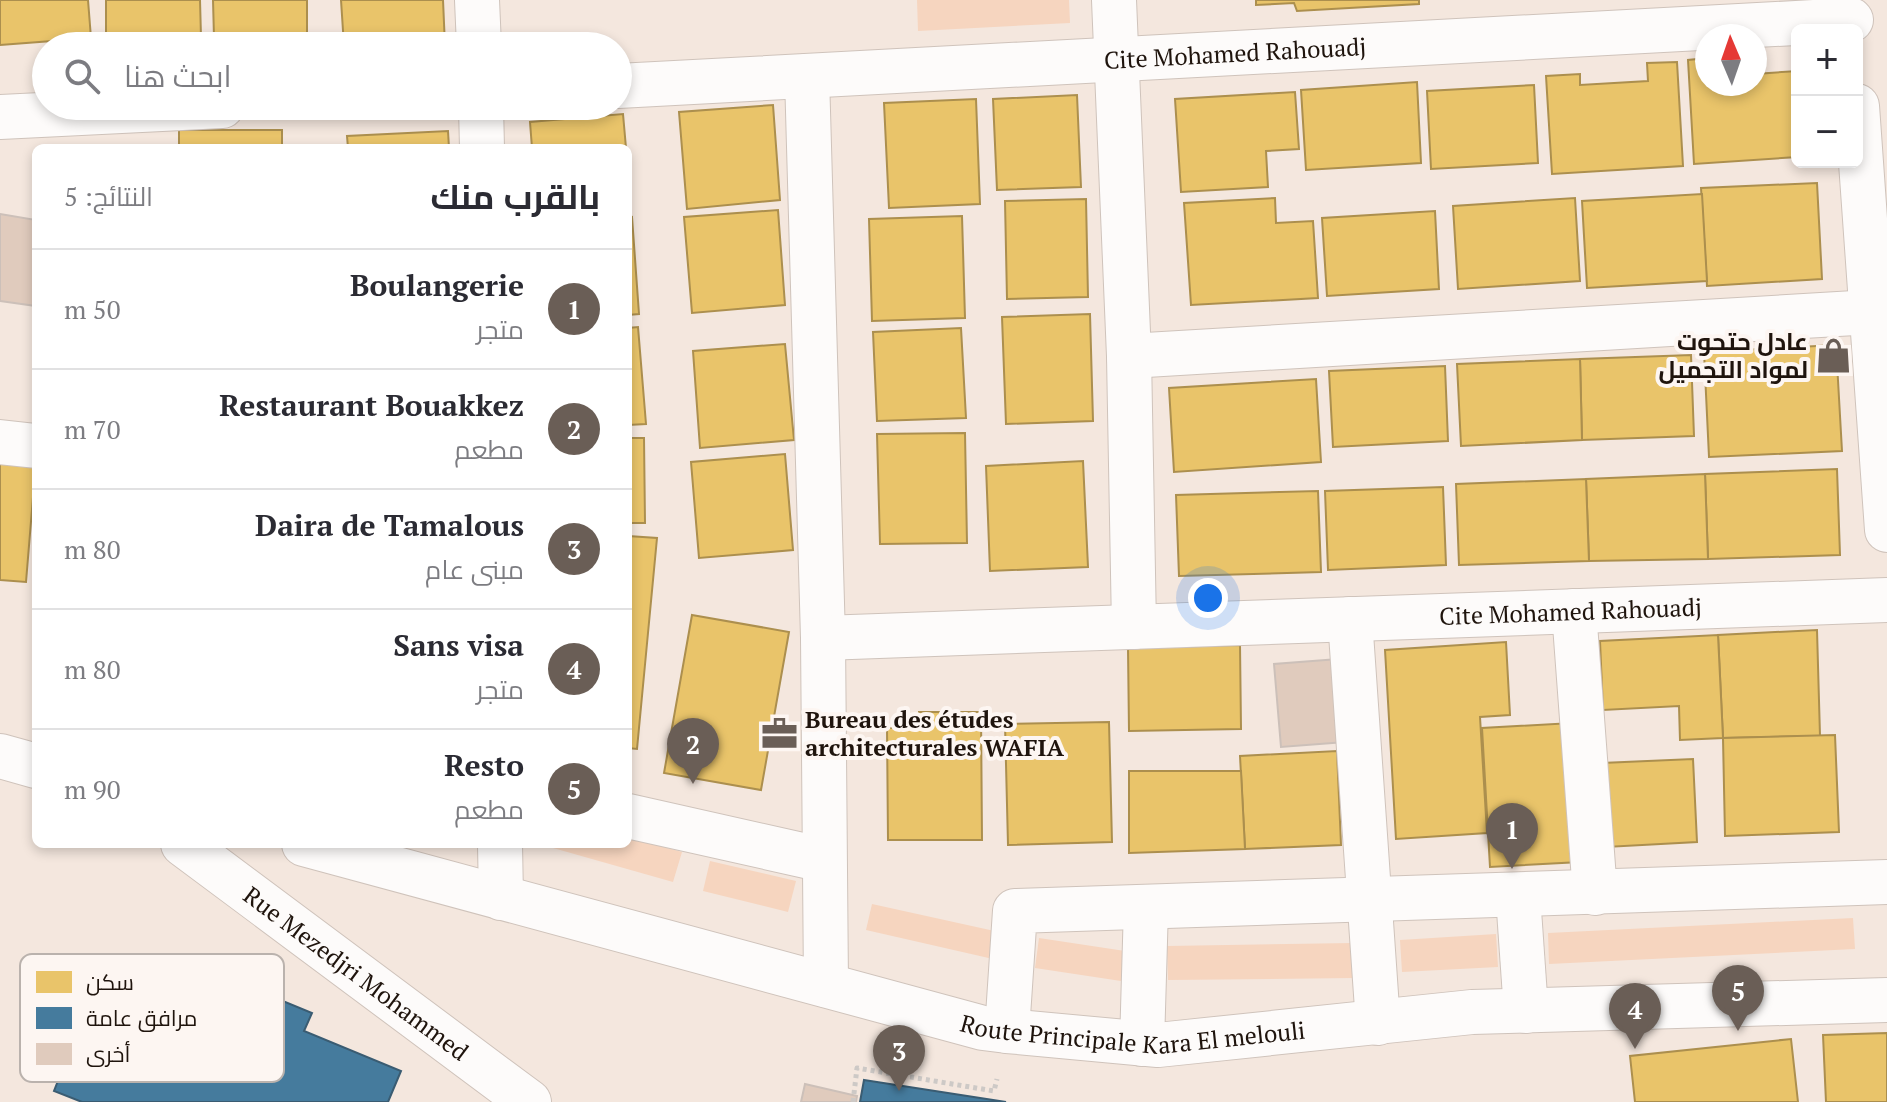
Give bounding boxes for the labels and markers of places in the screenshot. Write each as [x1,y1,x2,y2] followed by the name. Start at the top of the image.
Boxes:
[1658,325,1808,385] place label: عادل حتحوت لمواد التجميل
[1815,336,1853,374] shop icon: عادل حتحوت لمواد التجميل
[805,703,1064,763] place label: Bureau des études architecturales WAFIA
[760,714,798,752] office icon: Bureau des études architecturales WAFIA
[667,718,719,784] pin: 2
[1486,803,1538,869] pin: 1
[1712,965,1764,1031] pin: 5
[1609,983,1661,1049] pin: 4
[873,1025,925,1091] pin: 3

